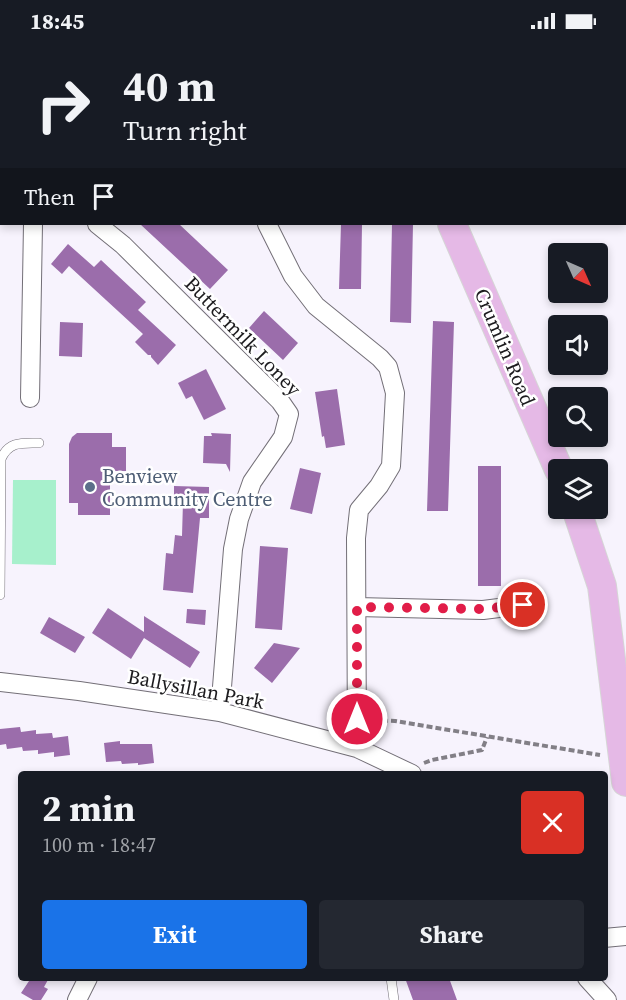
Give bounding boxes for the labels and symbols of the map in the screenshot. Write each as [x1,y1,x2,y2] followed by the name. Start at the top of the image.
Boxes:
[548,243,608,303] north arrow
[179,270,308,403] street label: Buttermilk Loney
[468,284,543,411] street label: Crumlin Road
[102,462,272,513] place label: Benview Community Centre
[83,480,97,494] marker: Benview Community Centre
[497,579,548,630] pin
[125,662,267,716] street label: Ballysillan Park
[325,687,389,751] position arrow

